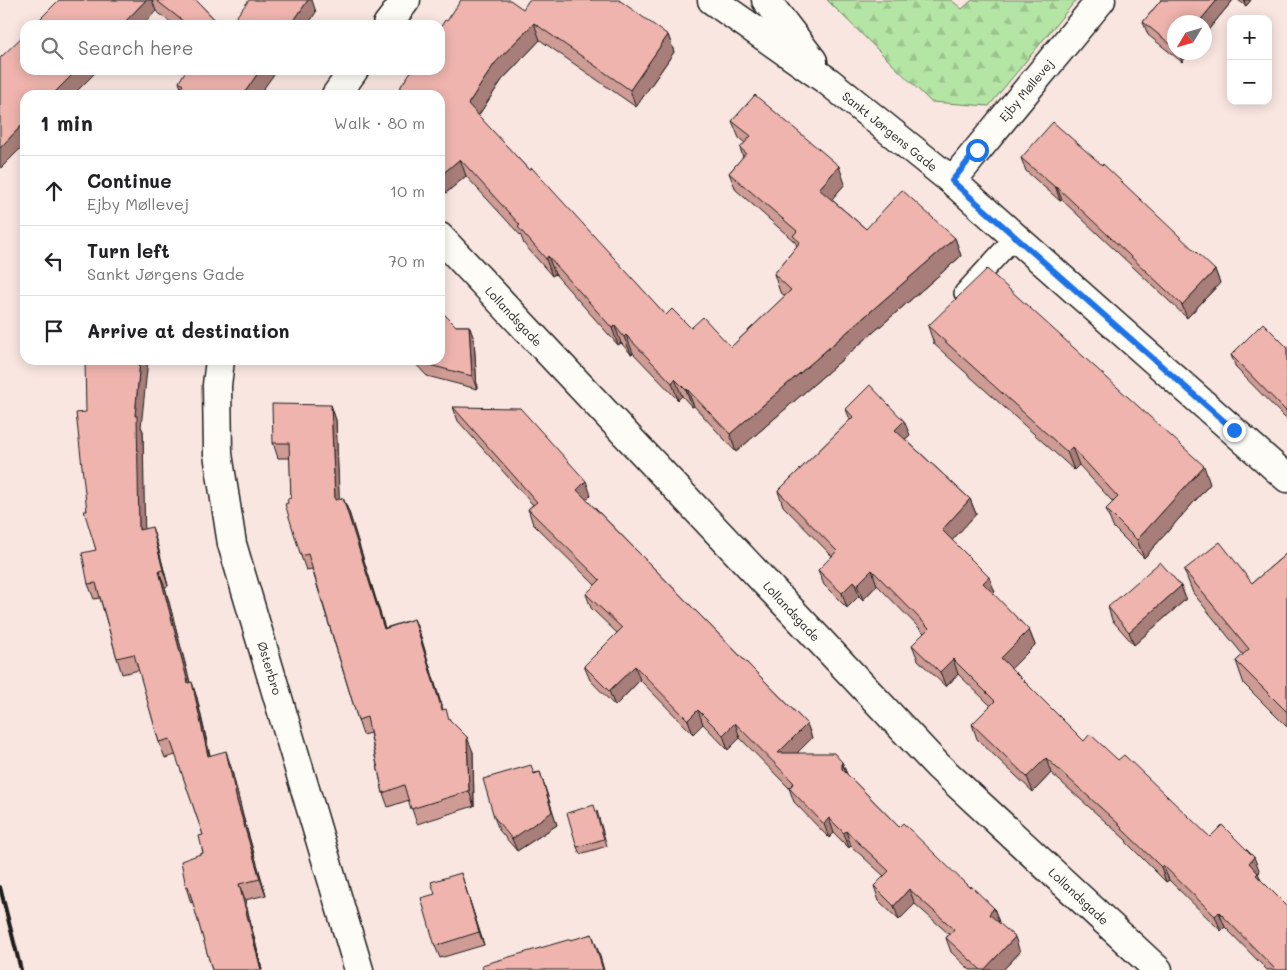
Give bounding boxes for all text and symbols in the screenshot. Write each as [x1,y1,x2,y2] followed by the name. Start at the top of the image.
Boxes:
[1167,15,1212,60] north arrow
[1227,15,1272,105] map controls
[1227,15,1272,60] button: +
[20,20,445,75] search box
[38,34,66,62] icon: search
[78,35,194,60] text: Search here
[995,55,1057,125] street label: Ejby Møllevej
[1227,60,1272,105] button: −
[839,88,941,174] street label: Sankt Jørgens Gade
[40,109,93,136] text: 1 min
[334,112,425,133] text: Walk · 80 m
[966,139,989,162] route start
[87,168,172,193] text: Continue
[40,177,68,205] icon: ahead
[390,180,425,201] text: 10 m
[87,193,189,214] text: Ejby Møllevej
[87,238,170,263] text: Turn left
[40,247,68,275] icon: left
[388,250,425,271] text: 70 m
[87,263,245,284] text: Sankt Jørgens Gade
[482,283,546,349] street label: Lollandsgade
[40,317,68,345] icon: arrive
[87,318,290,343] text: Arrive at destination
[1223,419,1246,442] route end
[760,578,824,644] street label: Lollandsgade
[254,639,286,697] street label: Østerbro
[1046,864,1112,928] street label: Lollandsgade

